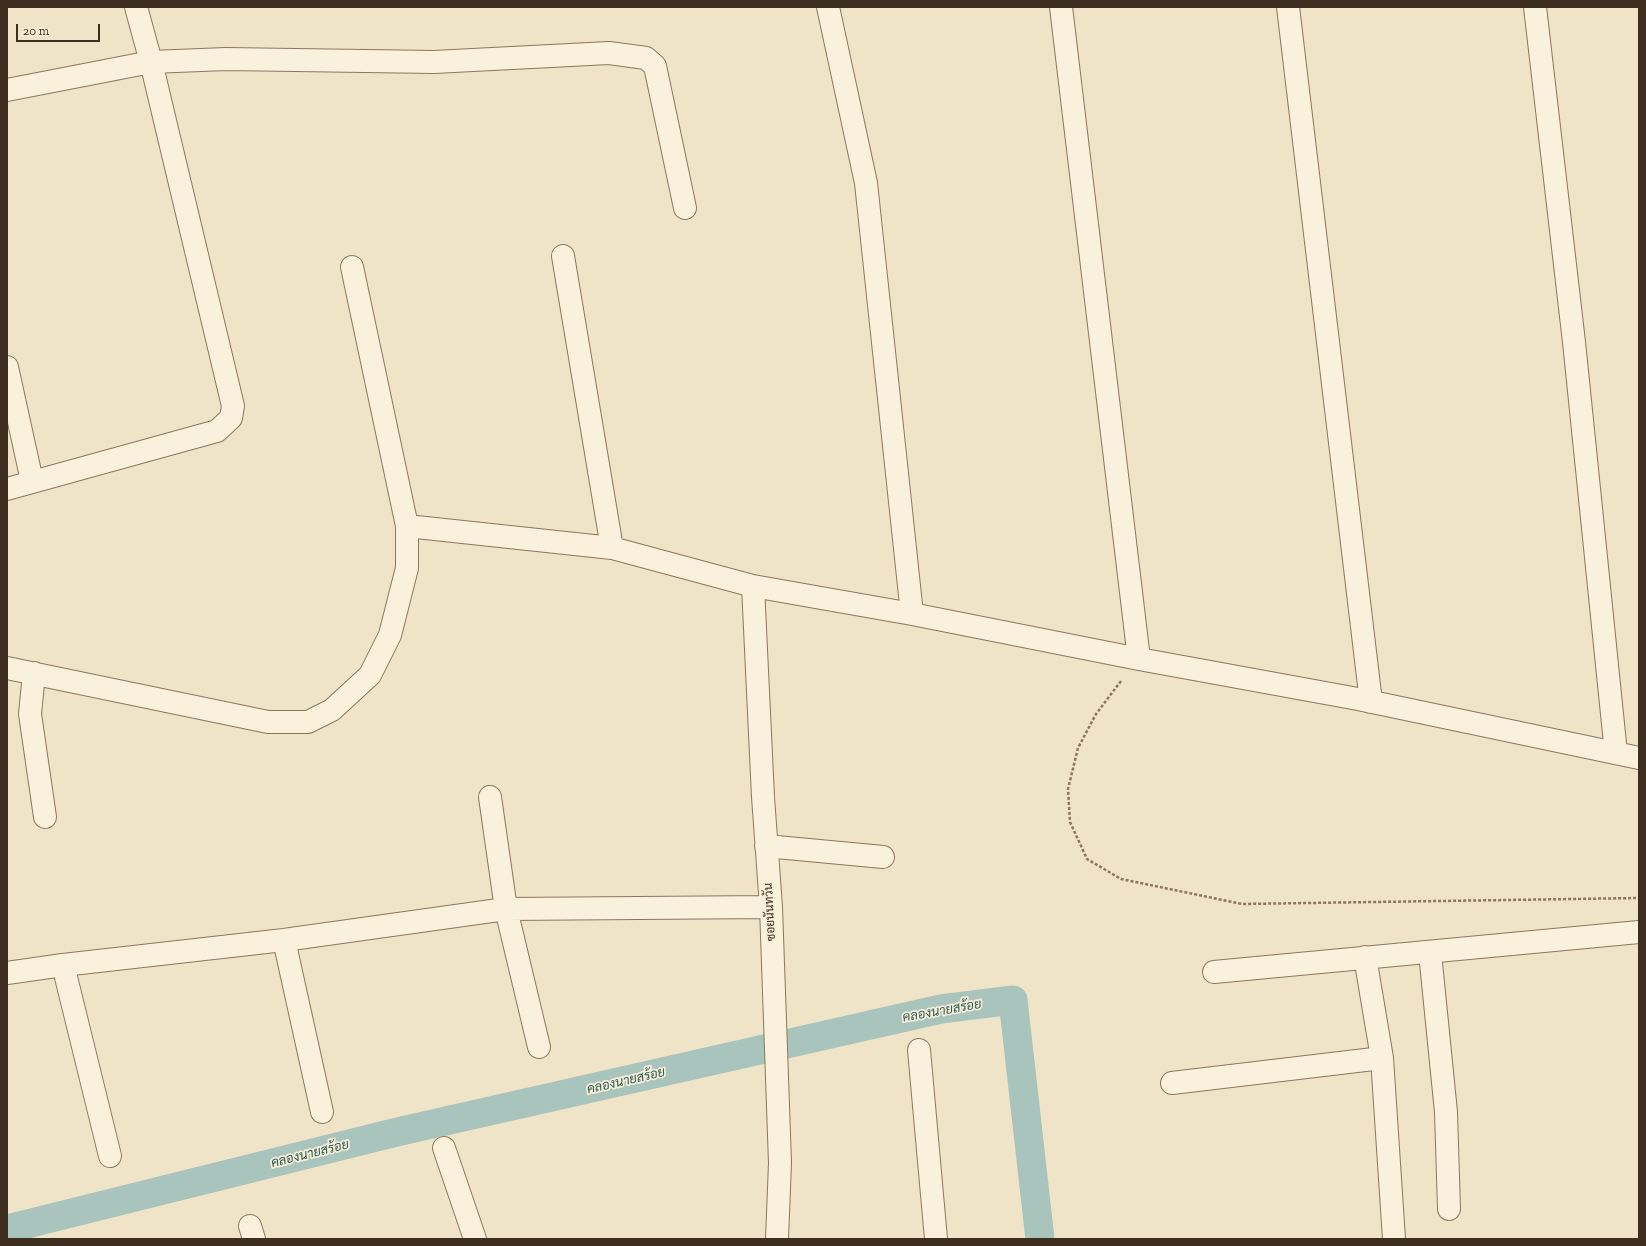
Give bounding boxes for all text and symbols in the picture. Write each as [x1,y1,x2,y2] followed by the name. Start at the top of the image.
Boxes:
[18,16,102,42] scale bar
[23,24,49,38] text: 20 m
[761,883,779,941] street label: ซอยนันทวัน
[901,996,983,1026] water label: คลองนายสร้อย
[585,1064,667,1098] water label: คลองนายสร้อย
[269,1137,351,1171] water label: คลองนายสร้อย

